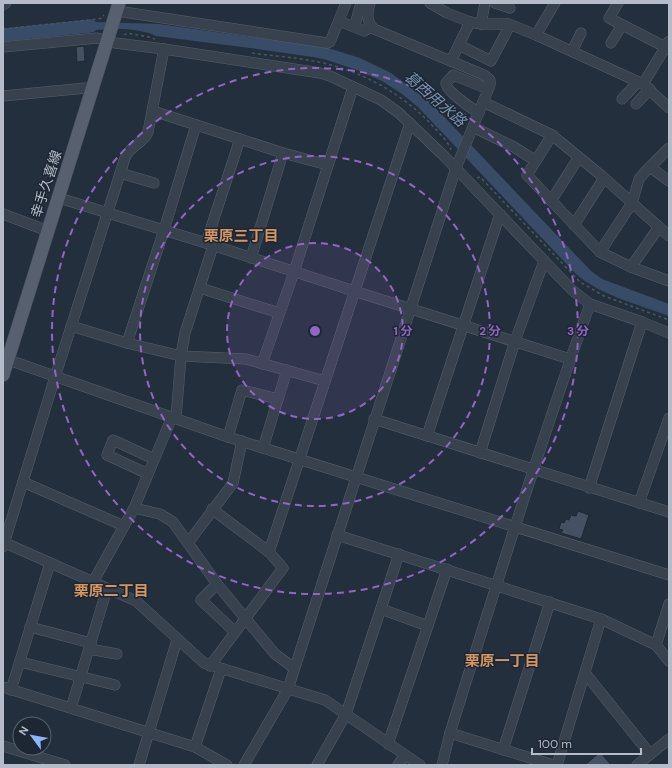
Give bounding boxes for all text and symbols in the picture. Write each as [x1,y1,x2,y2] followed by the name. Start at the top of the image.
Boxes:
[400,67,471,132] water label: 葛西用水路
[27,148,65,220] street label: 幸手久喜線
[203,226,279,246] district label: 栗原三丁目
[393,323,413,339] text: 1 分
[479,323,501,339] text: 2 分
[567,323,589,339] text: 3 分
[308,324,322,338] centre of rings
[73,581,149,601] district label: 栗原二丁目
[464,651,540,671] district label: 栗原一丁目
[12,716,52,756] north arrow
[15,724,32,738] text: N
[532,730,641,756] scale bar
[538,736,572,752] text: 100 m

